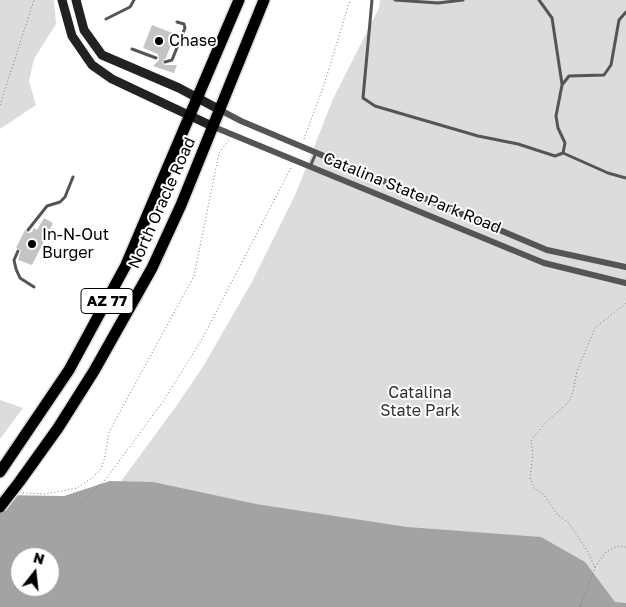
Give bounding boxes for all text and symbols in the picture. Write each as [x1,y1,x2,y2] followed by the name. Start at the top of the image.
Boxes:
[169,31,217,51] place label: Chase
[153,35,165,47] marker: Chase
[124,134,200,272] street label: North Oracle Road
[320,148,504,238] street label: Catalina State Park Road
[42,225,109,263] place label: In-N-Out Burger
[26,238,38,250] marker: In-N-Out Burger
[81,288,133,314] road number: AZ 77
[380,383,460,421] park label: Catalina State Park
[10,547,60,597] north arrow
[32,548,46,568] text: N

